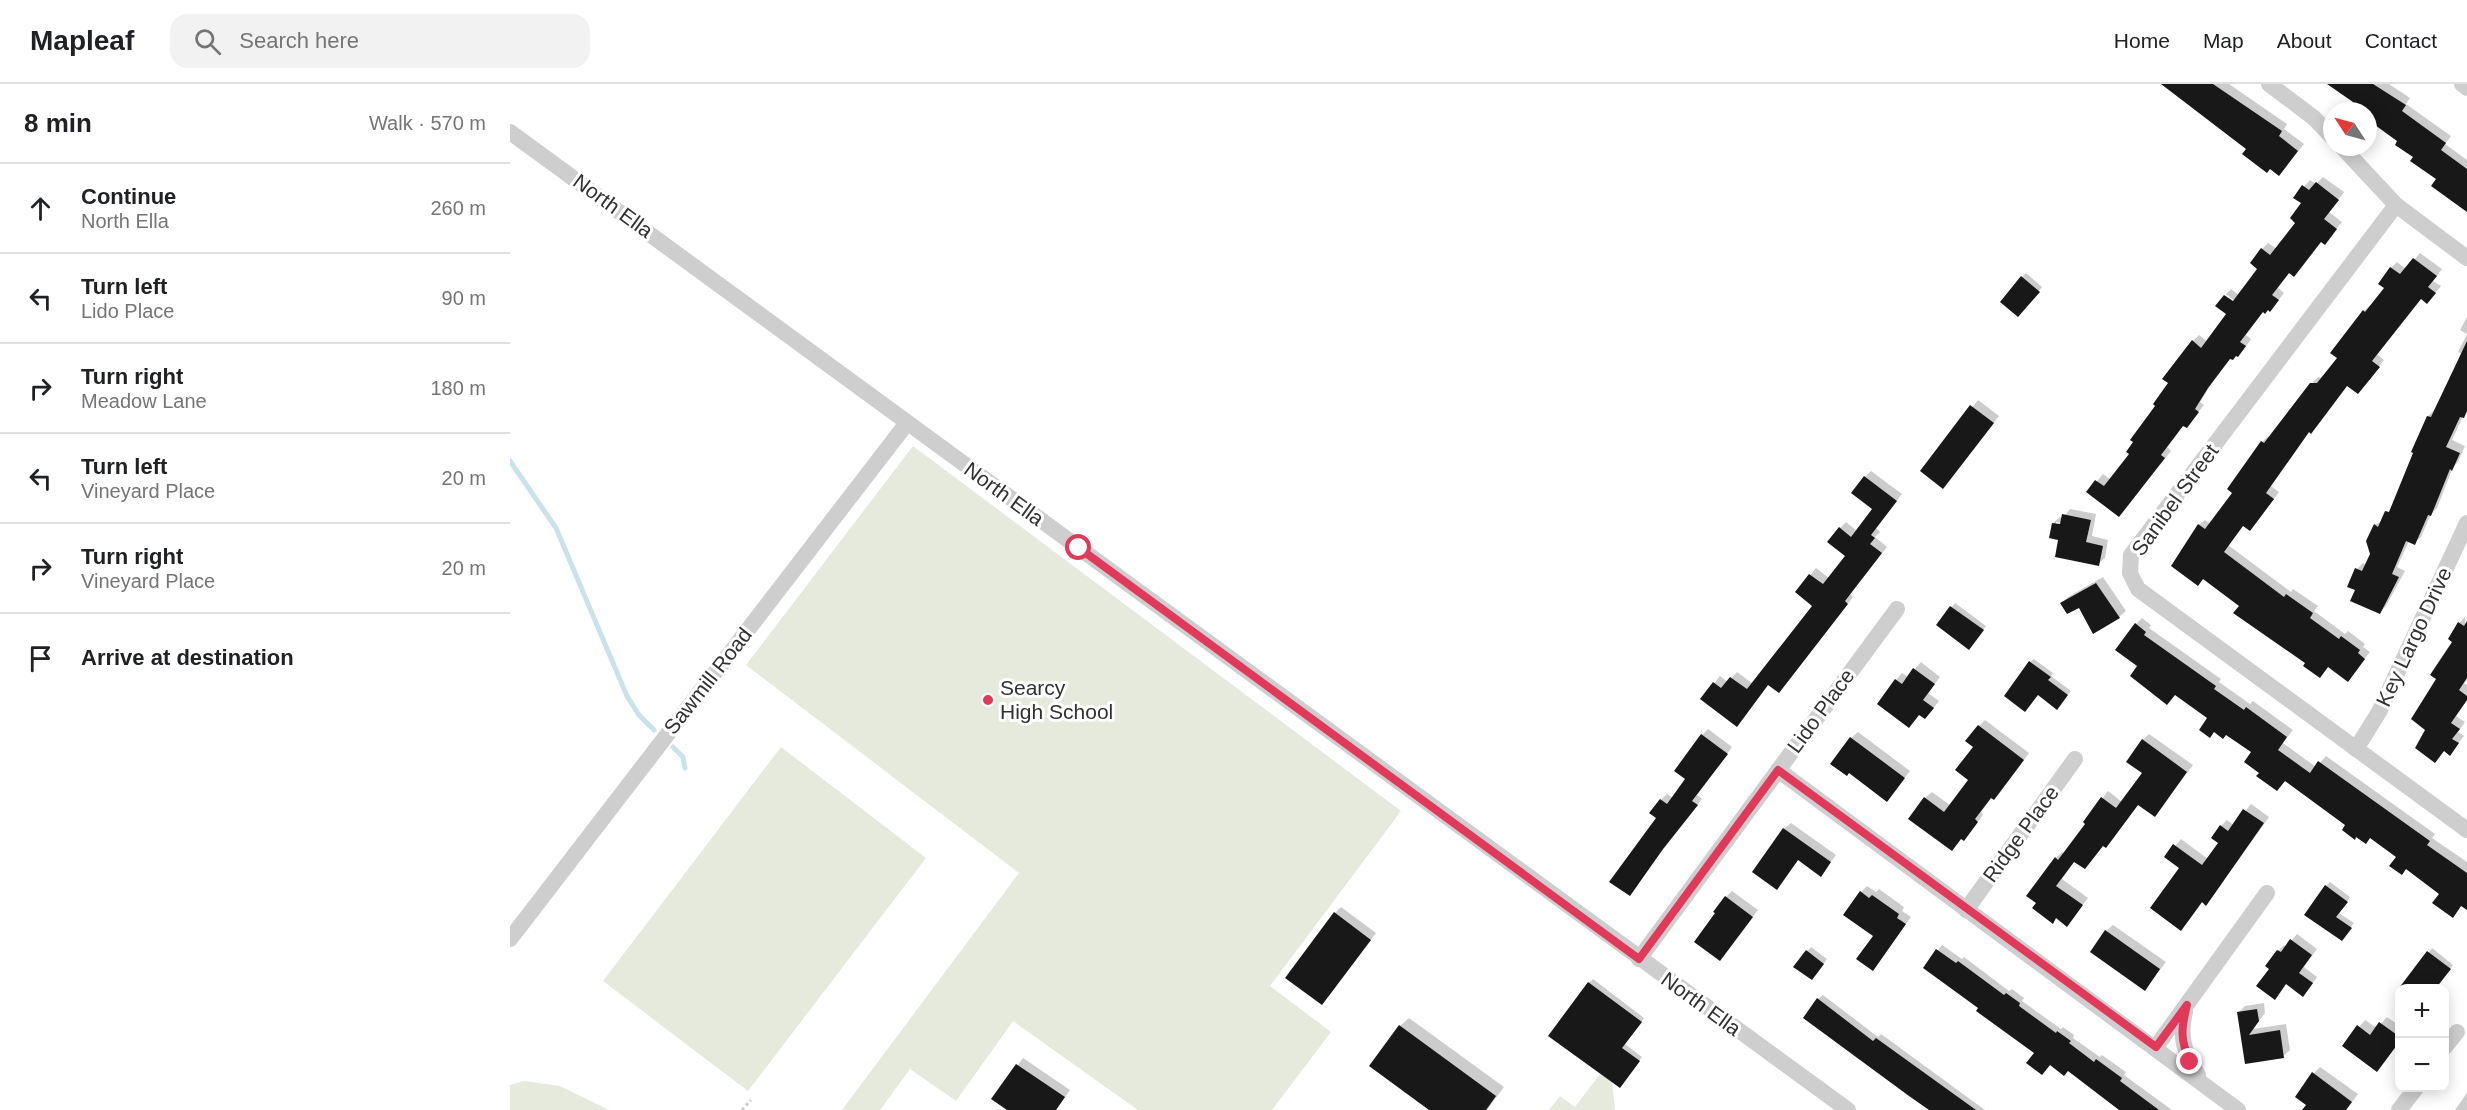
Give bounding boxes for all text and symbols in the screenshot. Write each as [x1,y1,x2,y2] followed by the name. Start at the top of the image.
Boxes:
[170,14,590,68] search box
[30,25,134,56] text: Mapleaf
[191,25,224,58] icon: search
[239,28,359,53] text: Search here
[2114,29,2170,52] text: Home
[2203,29,2244,52] text: Map
[2277,29,2332,52] text: About
[2365,29,2437,52] text: Contact
[2323,102,2377,156] north arrow
[24,108,92,138] text: 8 min
[369,112,486,134] text: Walk · 570 m
[569,169,658,242] street label: North Ella
[81,184,176,209] text: Continue
[24,192,57,225] icon: ahead
[430,197,486,219] text: 260 m
[81,210,169,232] text: North Ella
[81,274,167,299] text: Turn left
[24,282,57,315] icon: left
[442,287,486,309] text: 90 m
[81,300,174,322] text: Lido Place
[81,364,183,389] text: Turn right
[24,372,57,405] icon: right
[430,377,486,399] text: 180 m
[81,390,207,412] text: Meadow Lane
[2127,439,2223,560] street label: Sanibel Street
[81,454,167,479] text: Turn left
[960,457,1049,530] street label: North Ella
[24,462,57,495] icon: left
[442,467,486,489] text: 20 m
[81,480,215,502] text: Vineyard Place
[1065,534,1091,560] route start
[81,544,183,569] text: Turn right
[24,552,57,585] icon: right
[442,557,486,579] text: 20 m
[2371,564,2456,710] street label: Key Largo Drive
[81,570,215,592] text: Vineyard Place
[659,623,756,738] street label: Sawmill Road
[24,642,57,675] icon: arrive
[81,645,294,670] text: Arrive at destination
[1782,664,1859,757] street label: Lido Place
[1000,676,1113,723] place label: Searcy High School
[981,693,995,707] marker: Searcy High School
[1978,781,2063,886] street label: Ridge Place
[1657,967,1746,1040] street label: North Ella
[2395,984,2449,1092] map controls
[2395,984,2449,1038] button: +
[2395,1038,2449,1092] button: −
[2176,1048,2202,1074] route end

